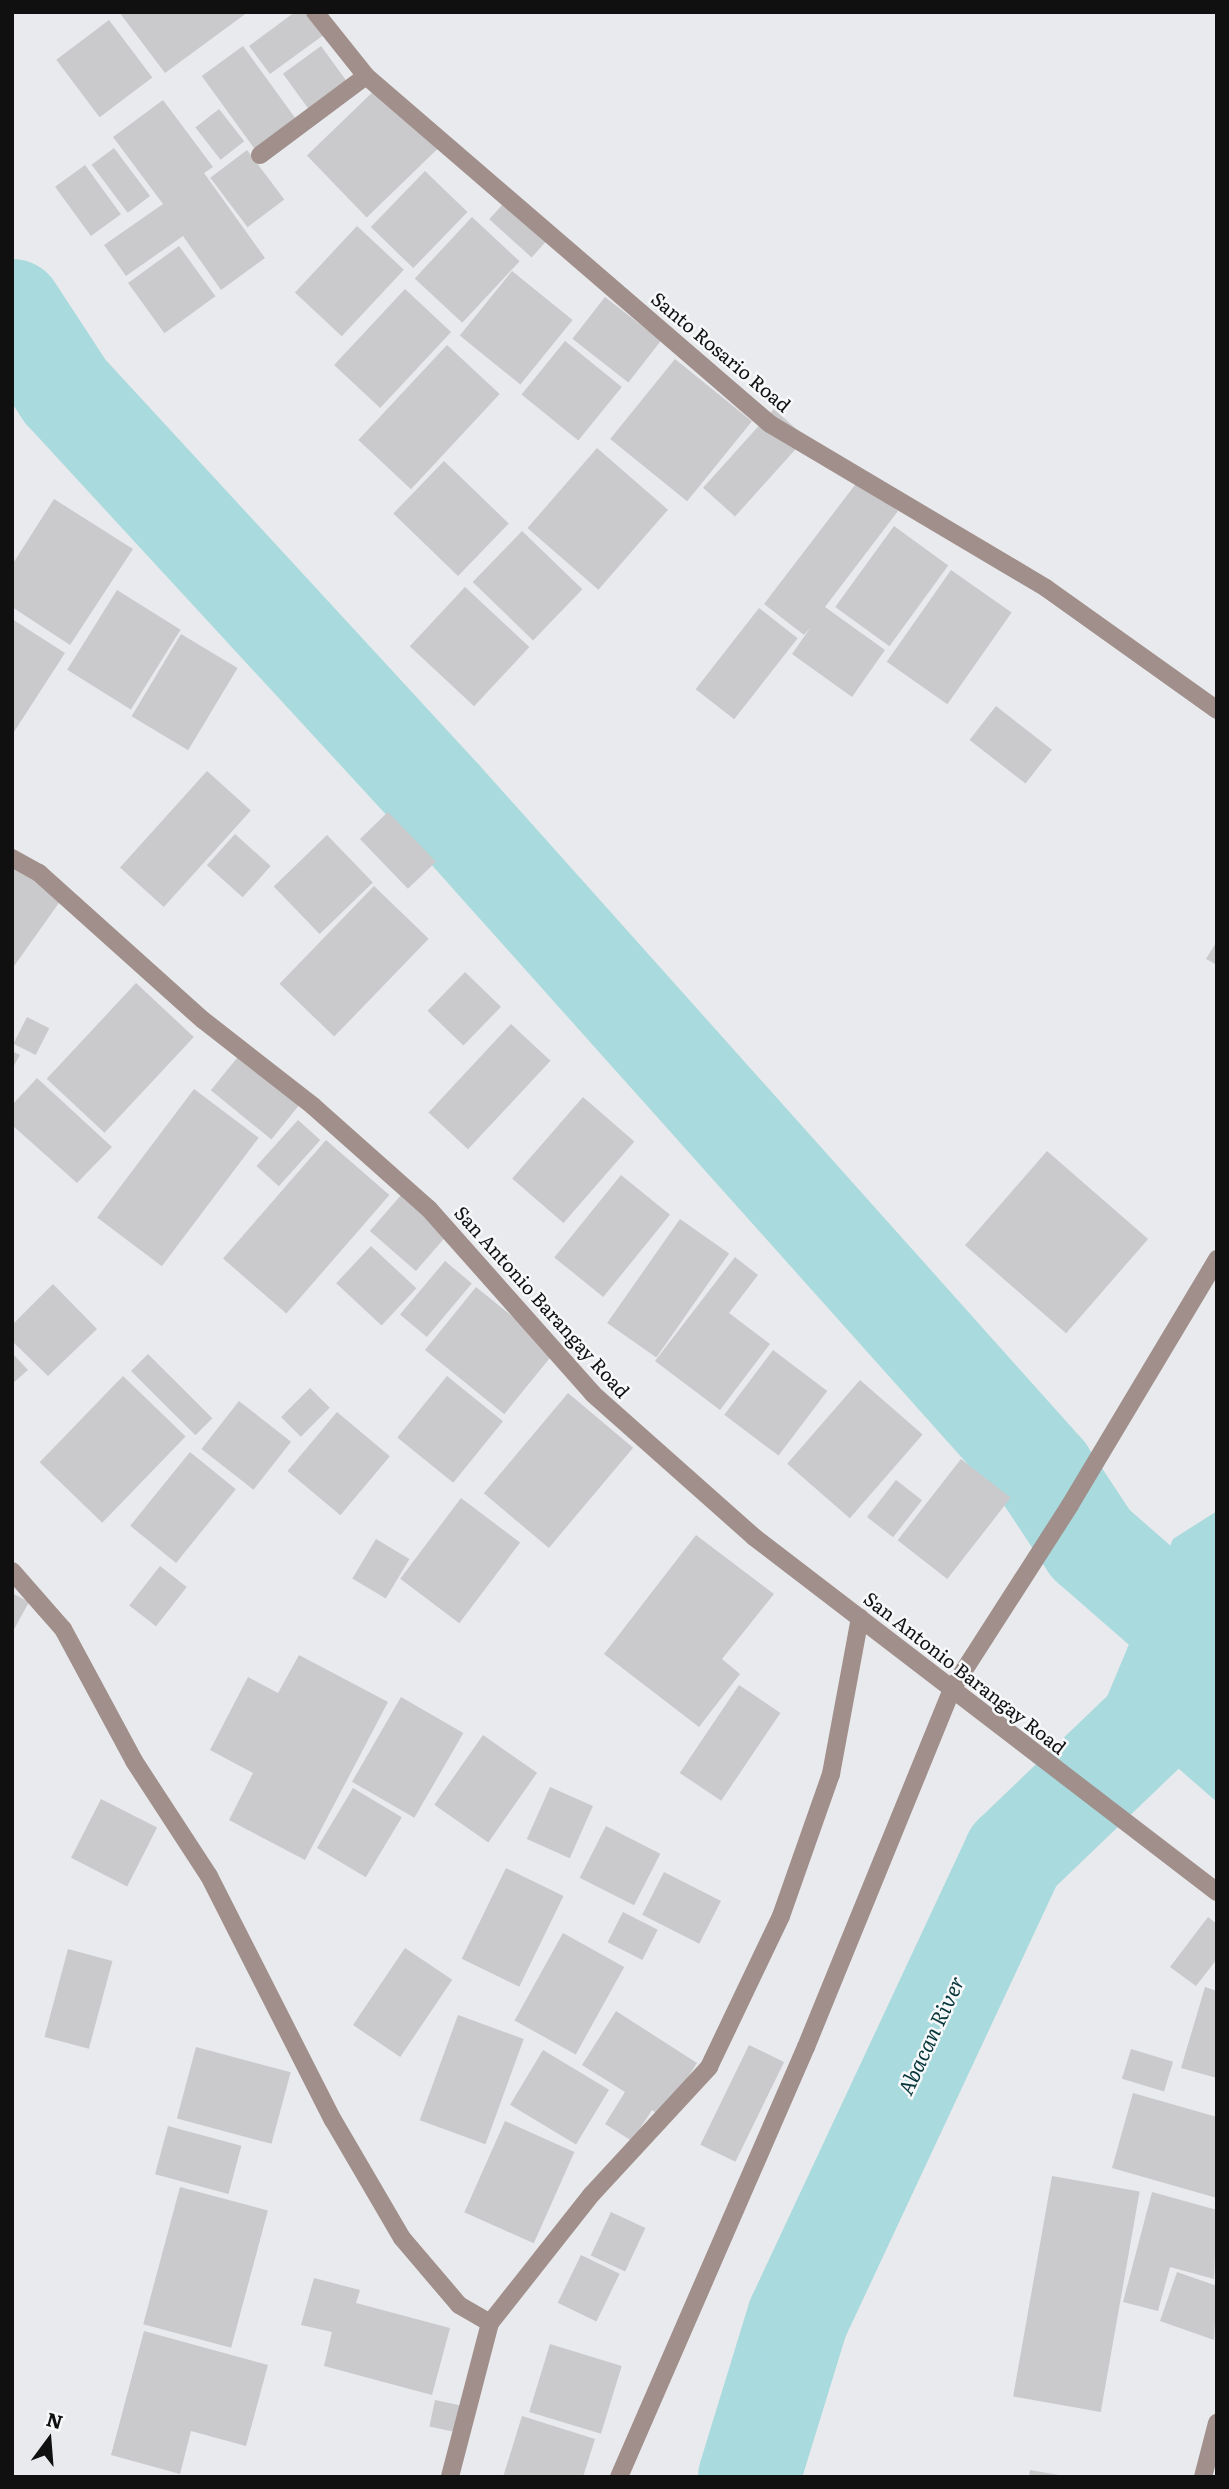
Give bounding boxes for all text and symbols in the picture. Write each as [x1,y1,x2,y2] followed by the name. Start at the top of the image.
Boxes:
[647,287,795,417] street label: Santo Rosario Road
[450,1201,634,1403] street label: San Antonio Barangay Road
[859,1587,1071,1759] street label: San Antonio Barangay Road
[891,1971,969,2099] water label: Abacan River
[43,2404,66,2435] text: N
[14,2405,84,2475] north arrow

